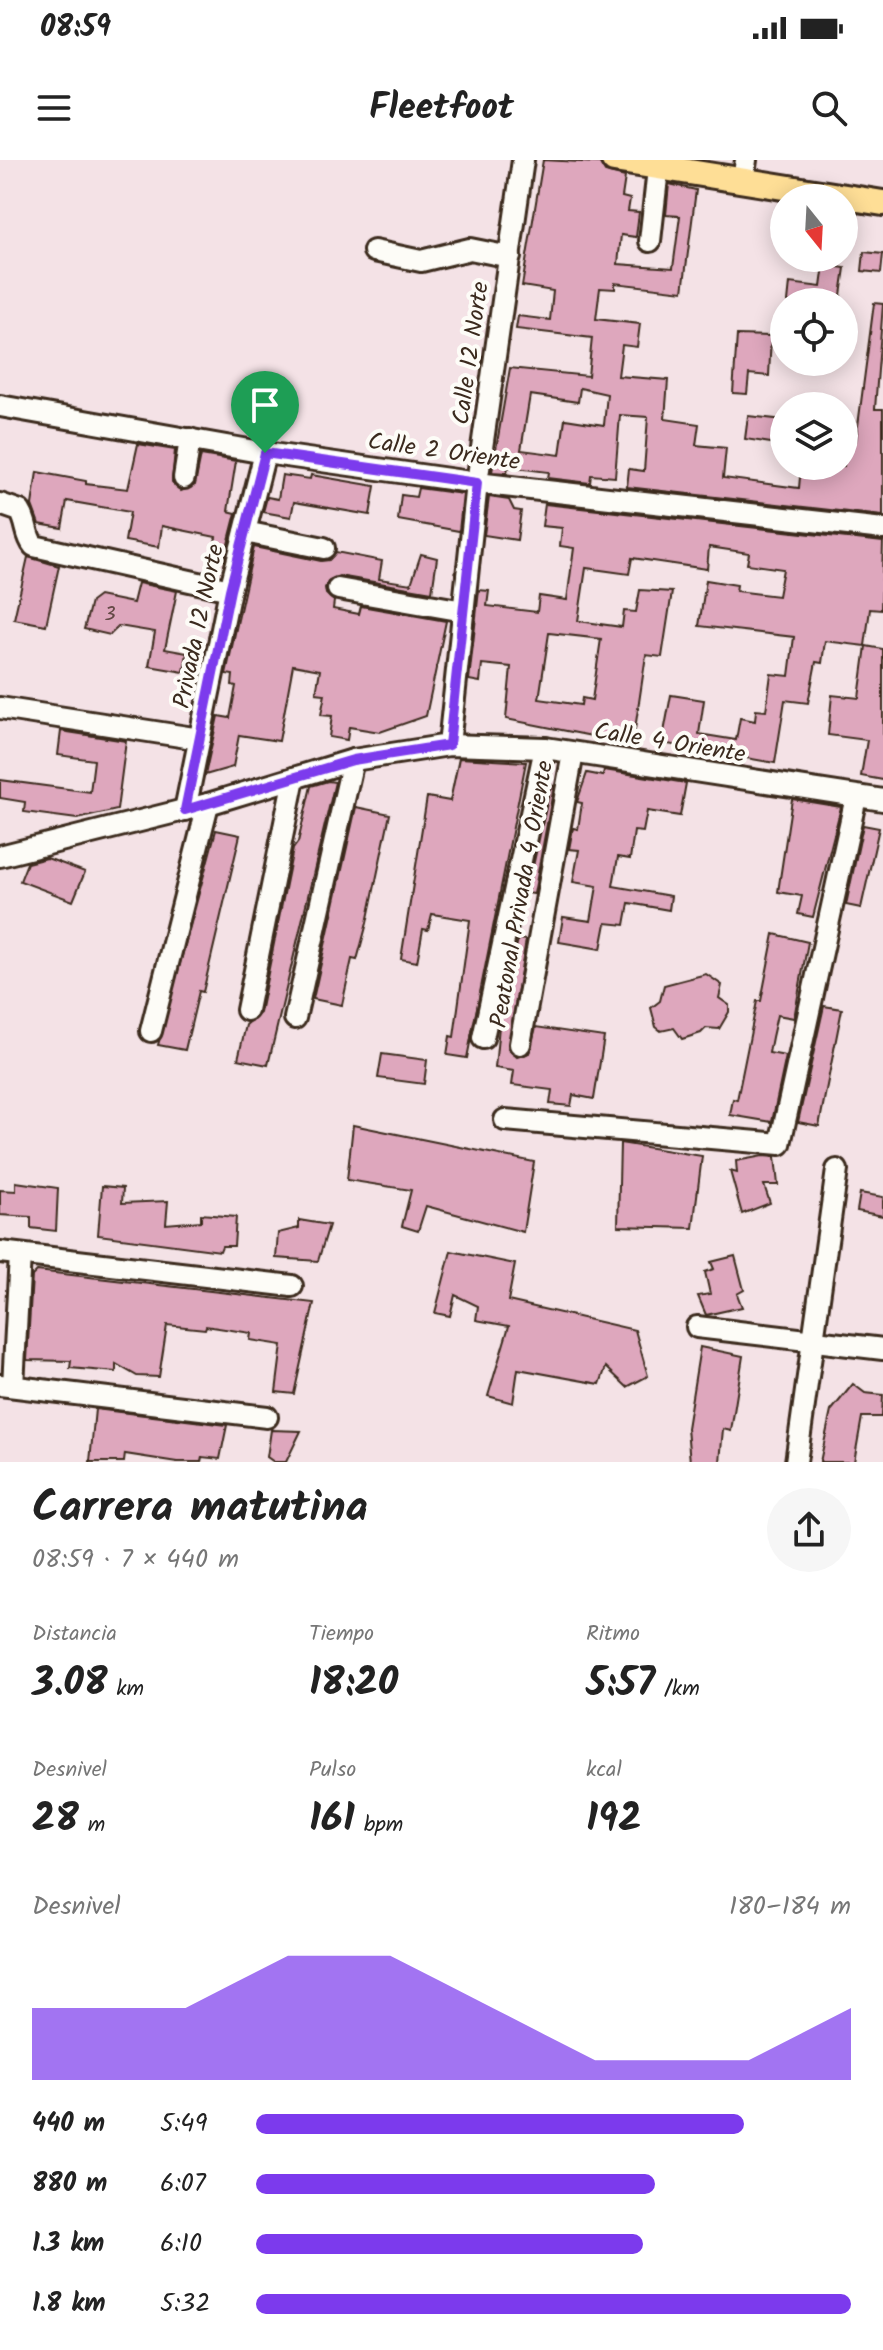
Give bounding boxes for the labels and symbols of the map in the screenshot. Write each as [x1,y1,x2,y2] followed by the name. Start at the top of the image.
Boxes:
[770,184,858,272] north arrow
[442,279,501,427] street label: Calle 12 Norte
[231,371,299,453] pin
[365,422,523,482] street label: Calle 2 Oriente
[163,540,236,712] street label: Privada 12 Norte
[104,599,116,631] house number: 3
[591,712,748,775] street label: Calle 4 Oriente
[480,757,565,1031] street label: Peatonal Privada 4 Oriente

